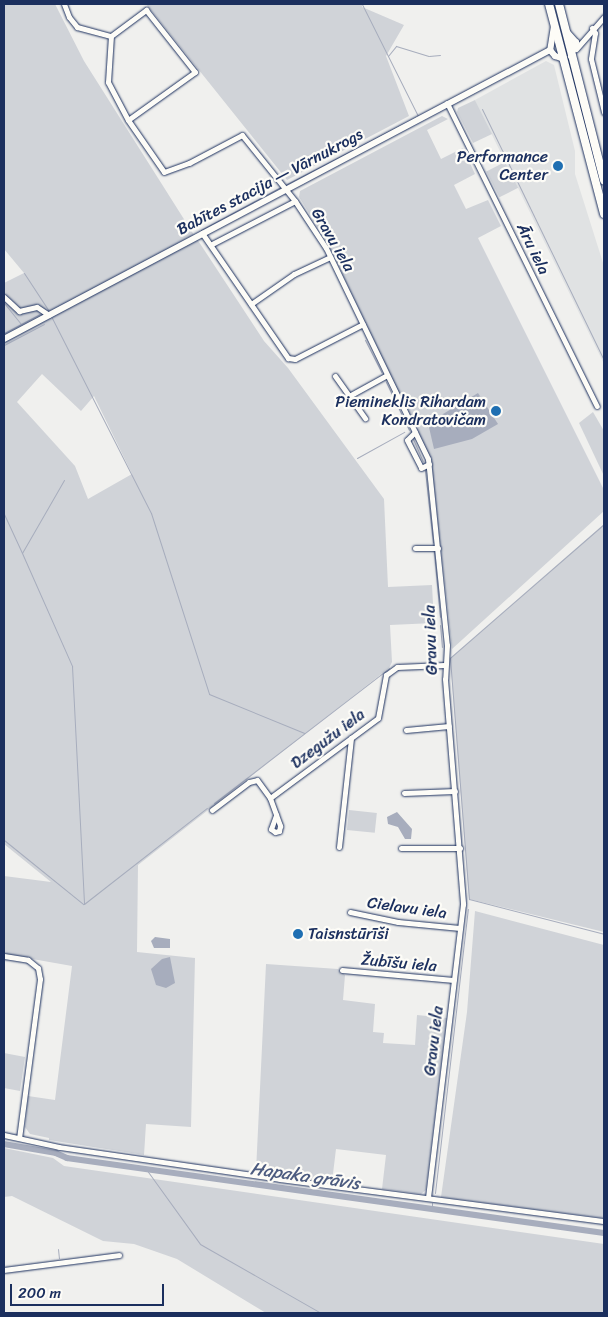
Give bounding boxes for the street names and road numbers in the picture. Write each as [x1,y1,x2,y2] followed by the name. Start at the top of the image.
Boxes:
[174,125,366,239] street label: Babītes stacija — Vārnukrogs
[307,205,359,275] street label: Gravu iela
[512,220,554,278] street label: Āru iela
[420,605,442,675] street label: Gravu iela
[287,705,369,773] street label: Dzegužu iela
[366,893,448,923] street label: Cielavu iela
[360,950,438,976] street label: Žubīšu iela
[420,1005,448,1077] street label: Gravu iela

